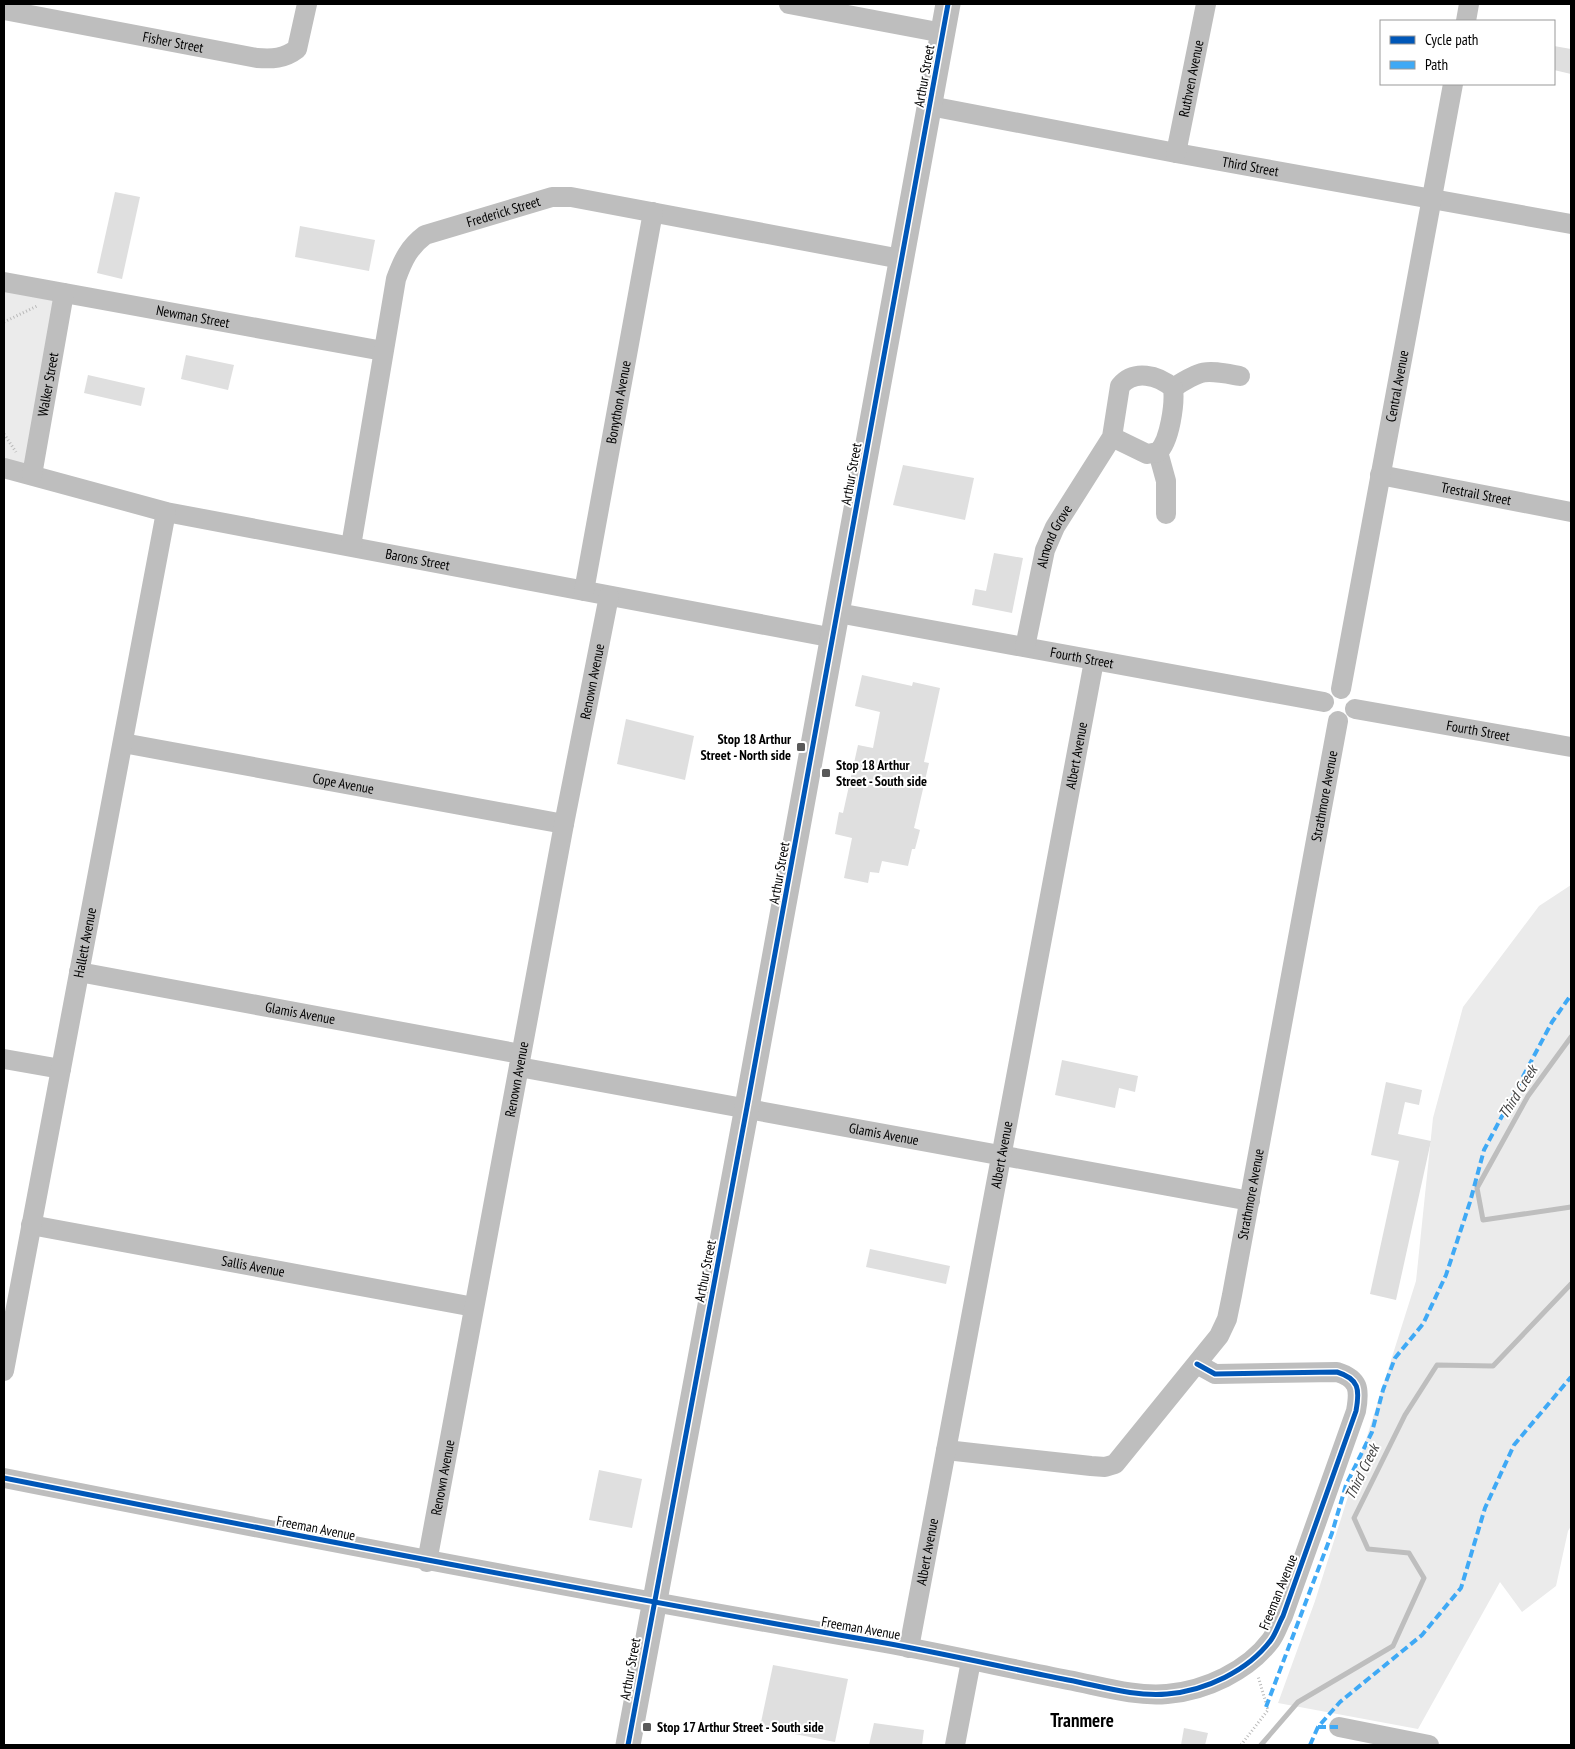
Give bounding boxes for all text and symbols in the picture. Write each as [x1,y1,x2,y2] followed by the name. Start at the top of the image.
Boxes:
[1380,20,1555,85] legend
[141,27,205,57] street label: Fisher Street
[1425,30,1478,49] text: Cycle path
[1174,38,1208,119] street label: Ruthven Avenue
[910,43,938,108] street label: Arthur Street
[1425,55,1448,74] text: Path
[1221,152,1280,180] street label: Third Street
[464,192,543,231] street label: Frederick Street
[155,301,231,332] street label: Newman Street
[1382,349,1413,423] street label: Central Avenue
[33,351,62,418] street label: Walker Street
[602,359,635,445] street label: Bonython Avenue
[837,441,865,506] street label: Arthur Street
[1440,478,1513,509] street label: Trestrail Street
[1033,501,1076,570] street label: Almond Grove
[384,545,451,574] street label: Barons Street
[576,642,608,721] street label: Renown Avenue
[1049,643,1115,672] street label: Fourth Street
[1445,716,1511,745] street label: Fourth Street
[1061,720,1091,791] street label: Albert Avenue
[700,730,792,764] place label: Stop 18 Arthur Street - North side
[795,741,807,753] marker: Stop 18 Arthur Street - North side
[1307,749,1341,843] street label: Strathmore Avenue
[836,756,927,790] place label: Stop 18 Arthur Street - South side
[820,767,832,779] marker: Stop 18 Arthur Street - South side
[311,769,376,798] street label: Cope Avenue
[765,840,793,905] street label: Arthur Street
[69,906,100,979] street label: Hallett Avenue
[264,998,337,1028] street label: Glamis Avenue
[501,1040,532,1119] street label: Renown Avenue
[1494,1060,1542,1122] water label: Third Creek
[848,1119,921,1149] street label: Glamis Avenue
[986,1119,1017,1190] street label: Albert Avenue
[1233,1147,1268,1241] street label: Strathmore Avenue
[690,1238,720,1303] street label: Arthur Street
[220,1251,287,1281] street label: Sallis Avenue
[427,1438,459,1517] street label: Renown Avenue
[1340,1439,1384,1503] water label: Third Creek
[275,1512,357,1545] street label: Freeman Avenue
[912,1516,942,1587] street label: Albert Avenue
[1255,1551,1301,1632] street label: Freeman Avenue
[820,1612,902,1644] street label: Freeman Avenue
[616,1636,644,1701] street label: Arthur Street
[1050,1708,1114,1732] district label: Tranmere
[657,1718,824,1736] place label: Stop 17 Arthur Street - South side
[641,1721,653,1733] marker: Stop 17 Arthur Street - South side

